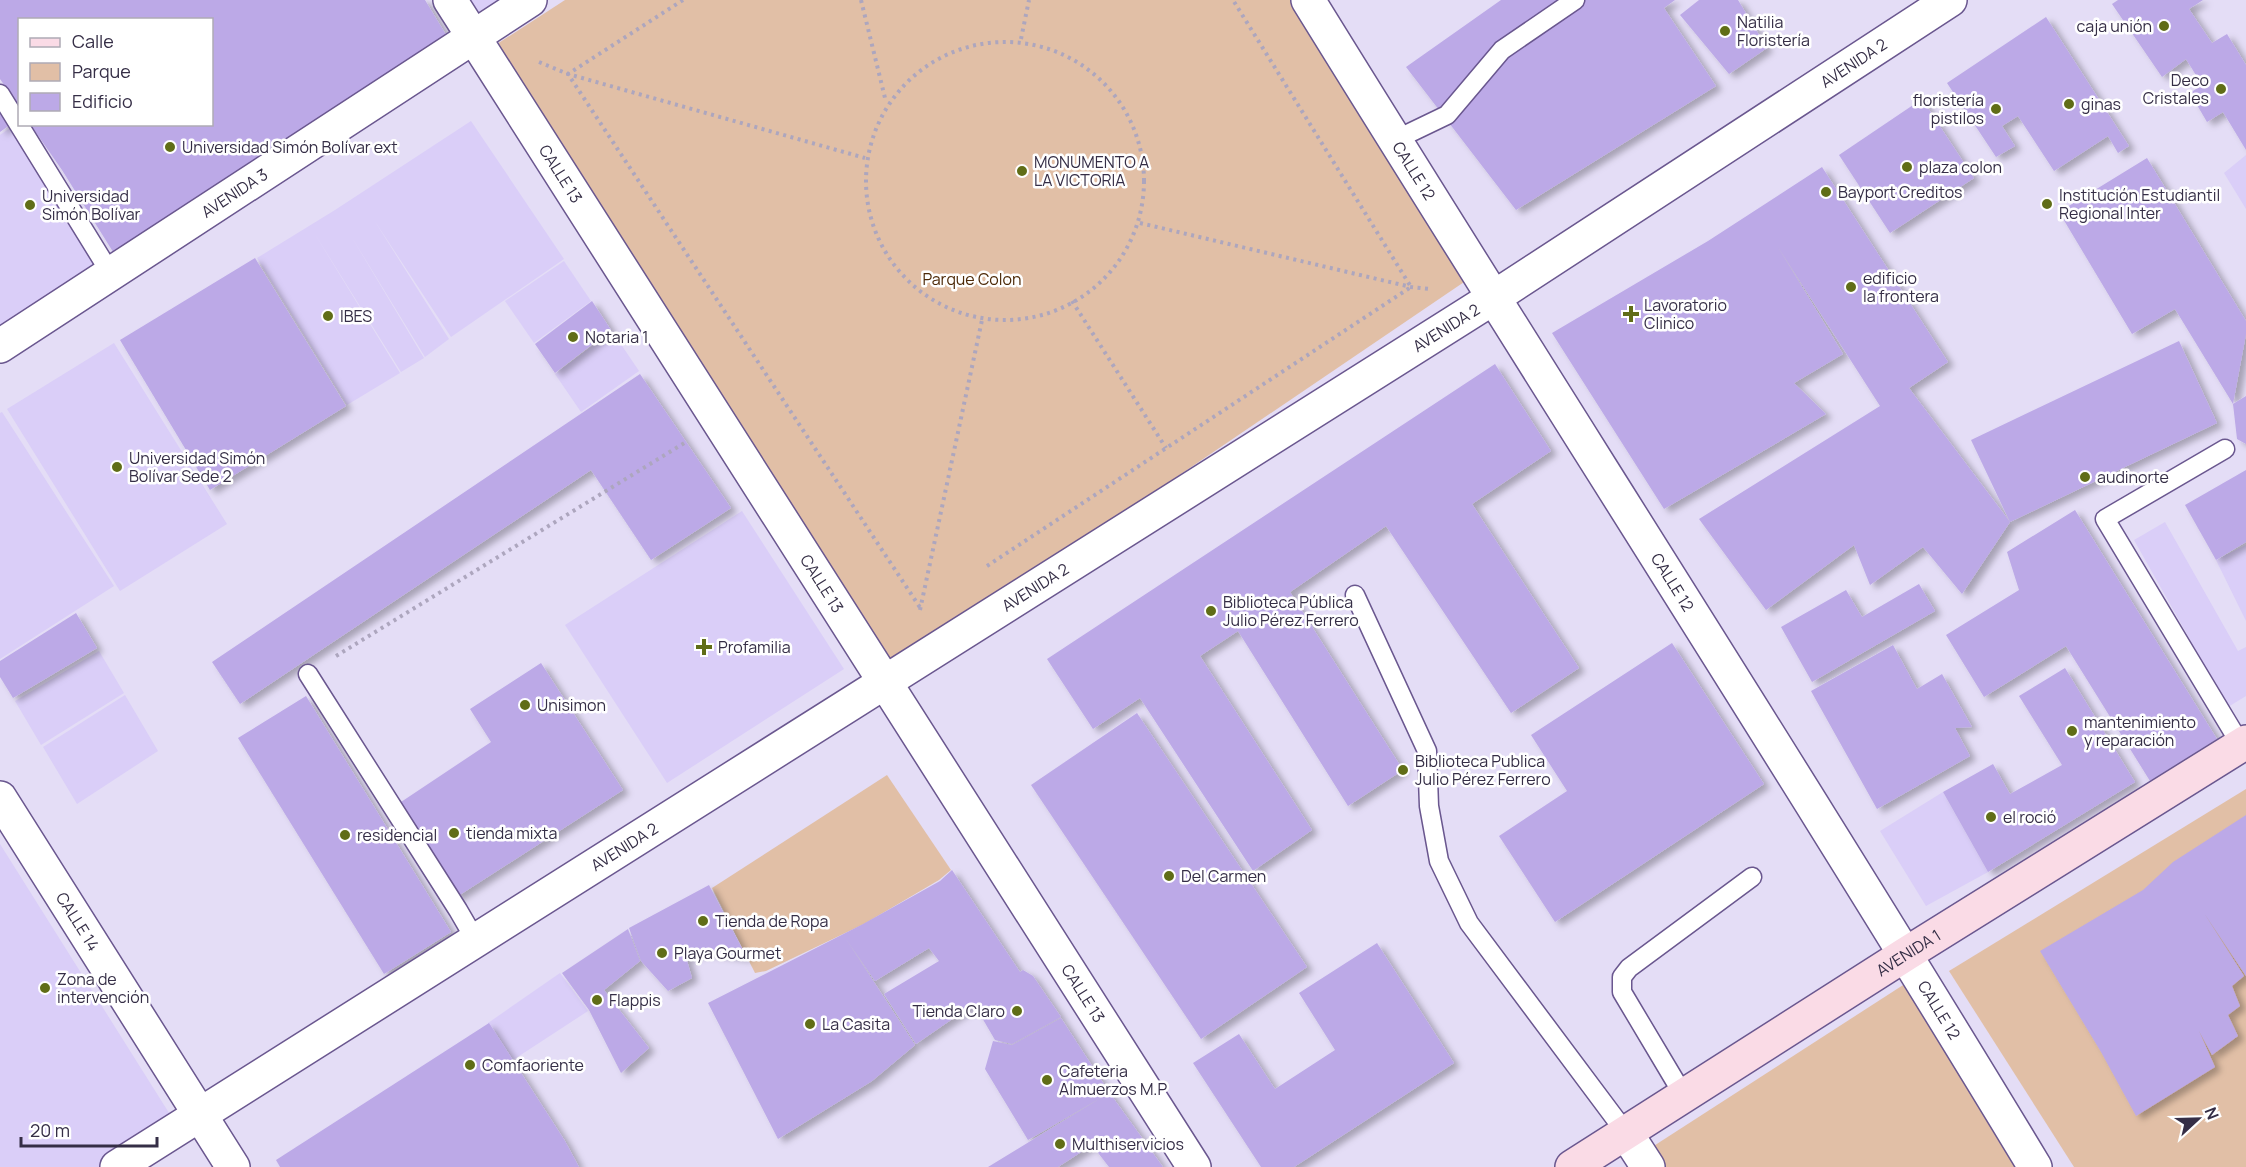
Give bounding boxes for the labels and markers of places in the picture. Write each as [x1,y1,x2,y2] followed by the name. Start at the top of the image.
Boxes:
[1737,11,1810,51] place label: Natilia Floristería
[2077,15,2152,37] place label: caja unión
[2157,19,2171,33] marker: caja unión
[1718,24,1732,38] marker: Natilia Floristería
[2143,69,2209,109] place label: Deco Cristales
[2214,82,2228,96] marker: Deco Cristales
[1913,89,1984,129] place label: floristería pistilos
[2081,93,2121,115] place label: ginas
[2062,97,2076,111] marker: ginas
[1989,102,2003,116] marker: floristería pistilos
[182,136,398,158] place label: Universidad Simón Bolívar ext
[163,140,177,154] marker: Universidad Simón Bolívar ext
[1034,151,1149,191] place label: MONUMENTO A LA VICTORIA
[1919,156,2002,178] place label: plaza colon
[1900,160,1914,174] marker: plaza colon
[1015,164,1029,178] marker: MONUMENTO A LA VICTORIA
[1838,181,1962,203] place label: Bayport Creditos
[2059,184,2220,224] place label: Institución Estudiantil Regional Inter
[42,185,141,225] place label: Universidad Simón Bolívar
[1819,185,1833,199] marker: Bayport Creditos
[2040,197,2054,211] marker: Institución Estudiantil Regional Inter
[23,198,37,212] marker: Universidad Simón Bolívar
[1863,267,1939,307] place label: edificio la frontera
[1844,280,1858,294] marker: edificio la frontera
[1644,294,1727,334] place label: Lavoratorio Clinico
[340,305,372,327] place label: IBES
[1622,305,1640,323] marker: Lavoratorio Clinico
[321,309,335,323] marker: IBES
[585,326,649,348] place label: Notaria 1
[566,330,580,344] marker: Notaria 1
[129,447,265,487] place label: Universidad Simón Bolívar Sede 2
[110,460,124,474] marker: Universidad Simón Bolívar Sede 2
[2097,466,2169,488] place label: audinorte
[2078,470,2092,484] marker: audinorte
[1223,591,1359,631] place label: Biblioteca Pública Julio Pérez Ferrero
[1204,604,1218,618] marker: Biblioteca Pública Julio Pérez Ferrero
[718,636,791,658] place label: Profamilia
[695,638,713,656] marker: Profamilia
[537,694,606,716] place label: Unisimon
[518,698,532,712] marker: Unisimon
[2084,711,2196,751] place label: mantenimiento y reparación
[2065,724,2079,738] marker: mantenimiento y reparación
[1415,750,1551,790] place label: Biblioteca Publica Julio Pérez Ferrero
[1396,763,1410,777] marker: Biblioteca Publica Julio Pérez Ferrero
[2003,806,2056,828] place label: el roció
[1984,810,1998,824] marker: el roció
[466,822,557,844] place label: tienda mixta
[357,824,437,846] place label: residencial
[447,826,461,840] marker: tienda mixta
[338,828,352,842] marker: residencial
[1181,865,1266,887] place label: Del Carmen
[1162,869,1176,883] marker: Del Carmen
[715,910,828,932] place label: Tienda de Ropa
[696,914,710,928] marker: Tienda de Ropa
[674,942,781,964] place label: Playa Gourmet
[655,946,669,960] marker: Playa Gourmet
[57,968,149,1008] place label: Zona de intervención
[38,981,52,995] marker: Zona de intervención
[609,989,661,1011] place label: Flappis
[590,993,604,1007] marker: Flappis
[912,1000,1005,1022] place label: Tienda Claro
[1010,1004,1024,1018] marker: Tienda Claro
[822,1013,890,1035] place label: La Casita
[803,1017,817,1031] marker: La Casita
[482,1054,584,1076] place label: Comfaoriente
[463,1058,477,1072] marker: Comfaoriente
[1059,1060,1167,1100] place label: Cafeteria Almuerzos M.P
[1040,1073,1054,1087] marker: Cafeteria Almuerzos M.P
[1072,1133,1184,1155] place label: Multhiservicios
[1053,1137,1067,1151] marker: Multhiservicios

